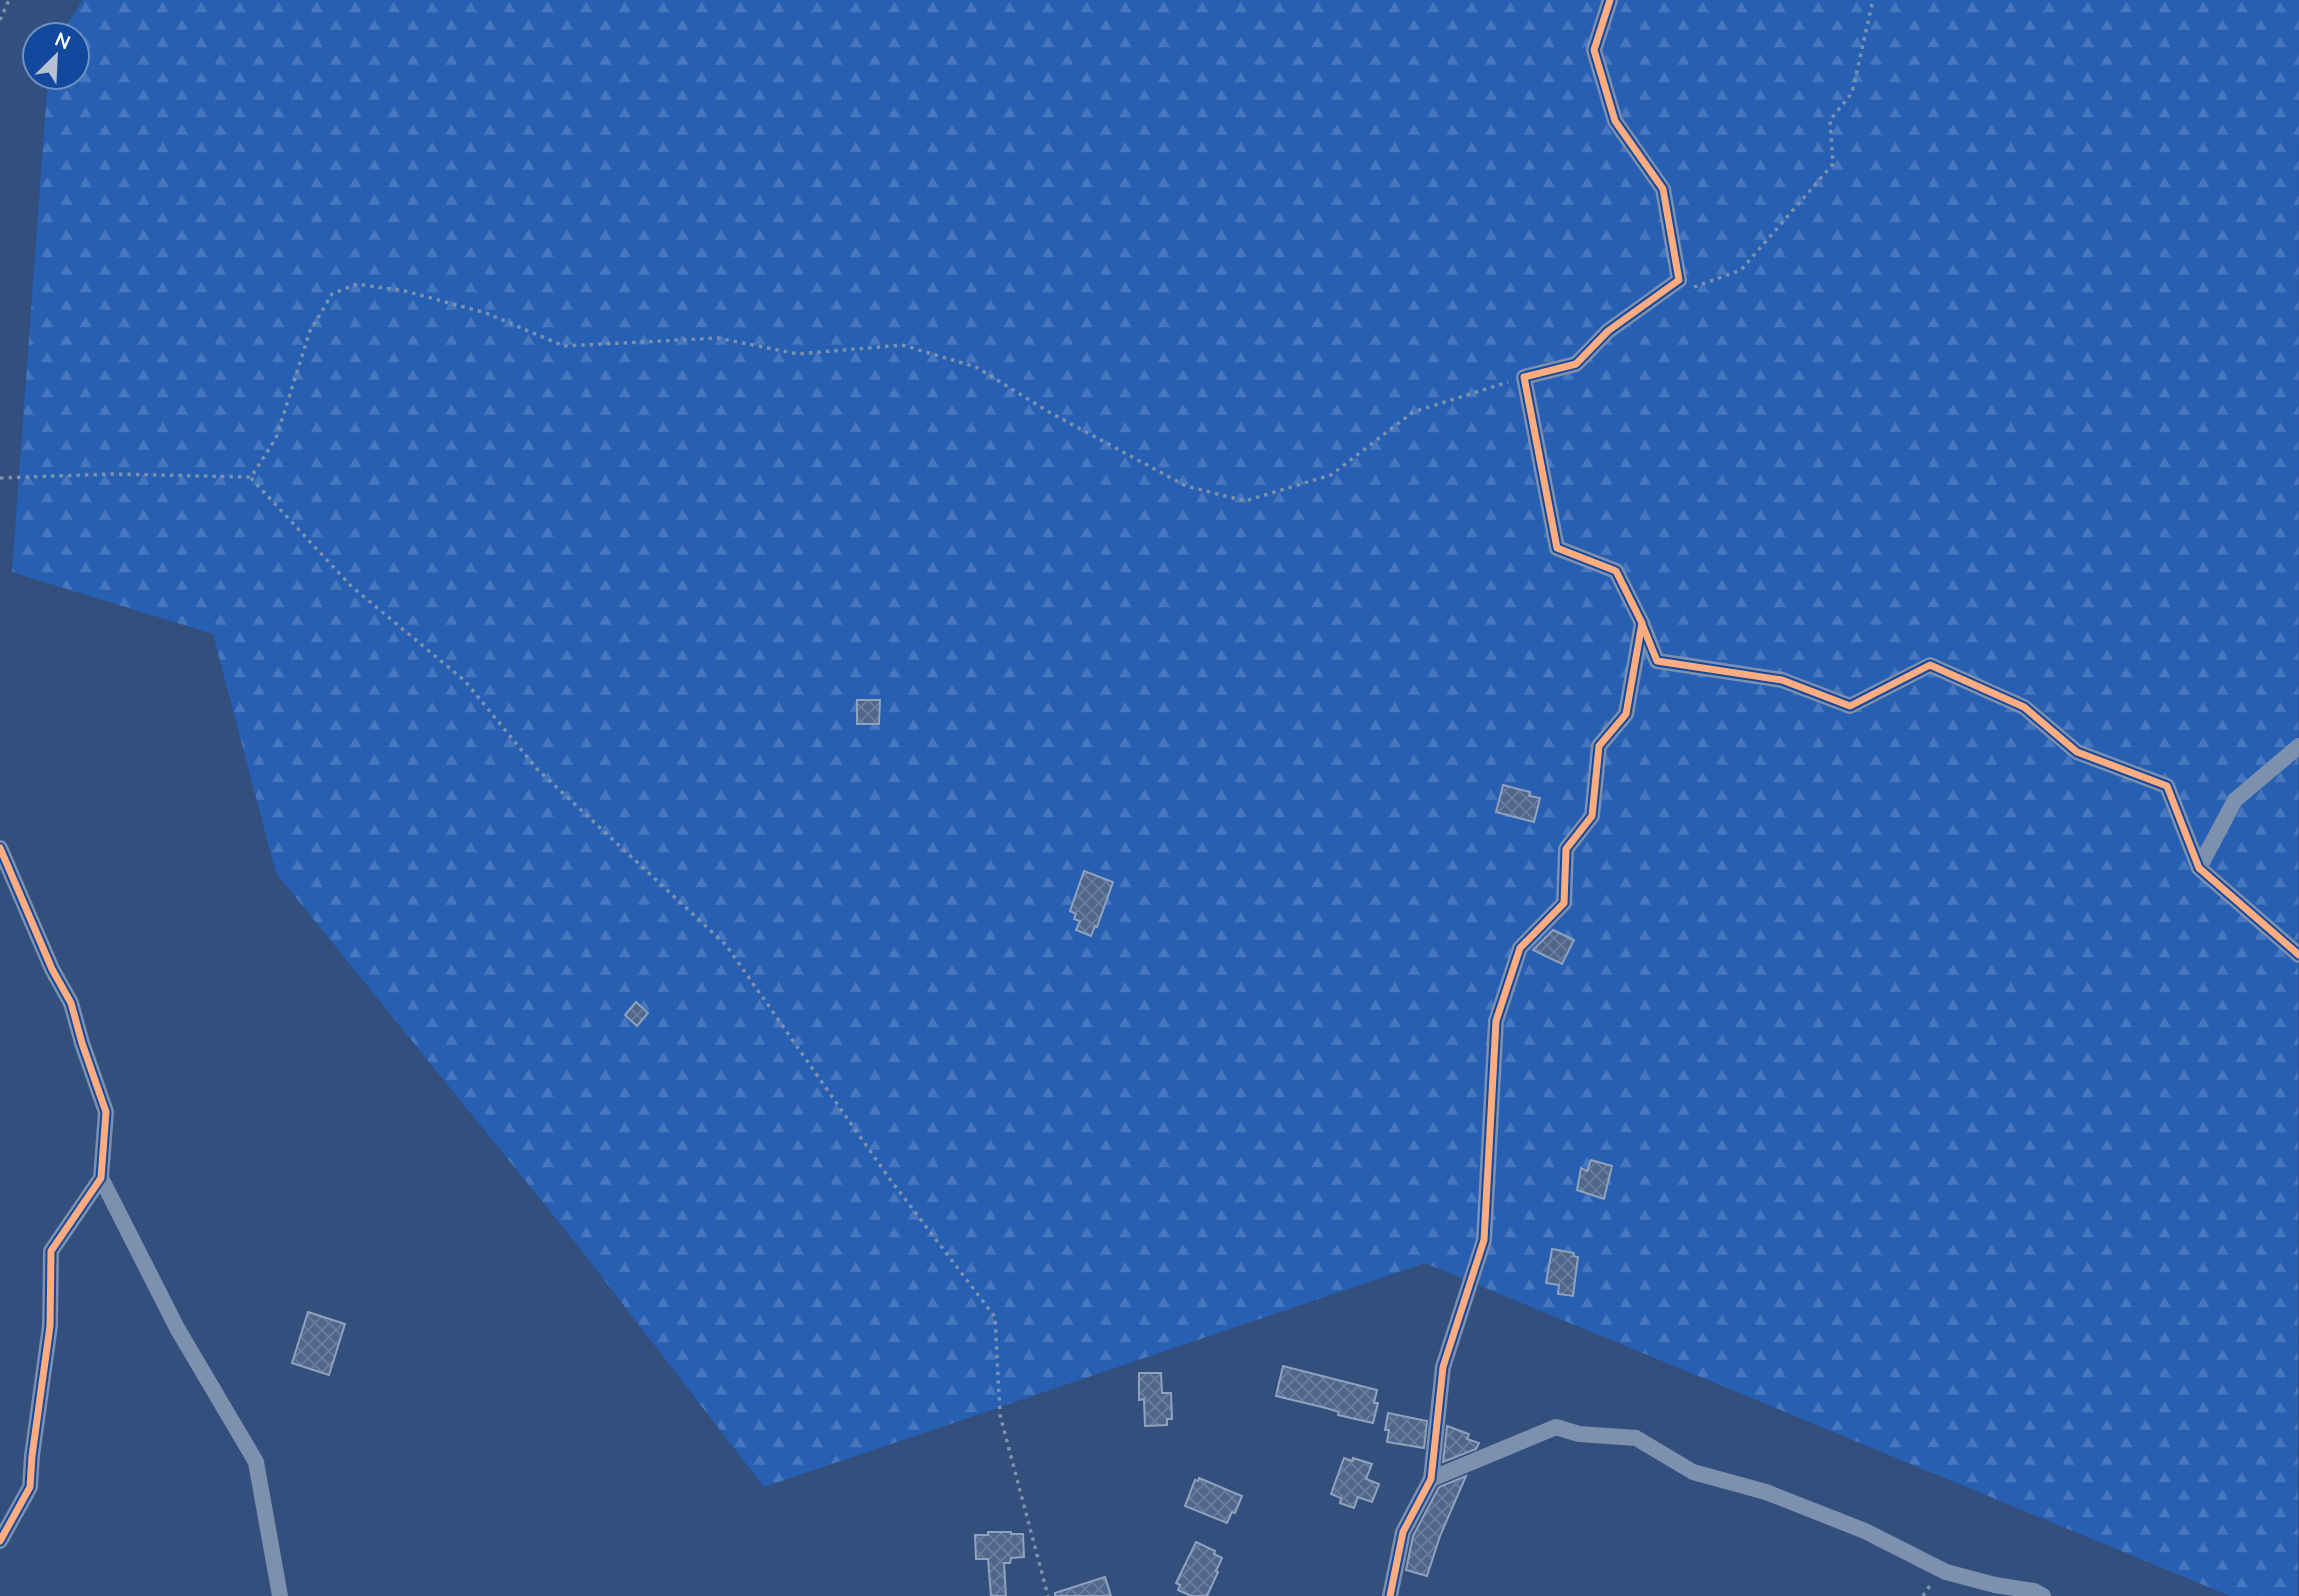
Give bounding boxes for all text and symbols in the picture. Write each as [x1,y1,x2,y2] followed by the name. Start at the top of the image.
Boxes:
[21,21,91,91] north arrow
[51,27,74,56] text: N

